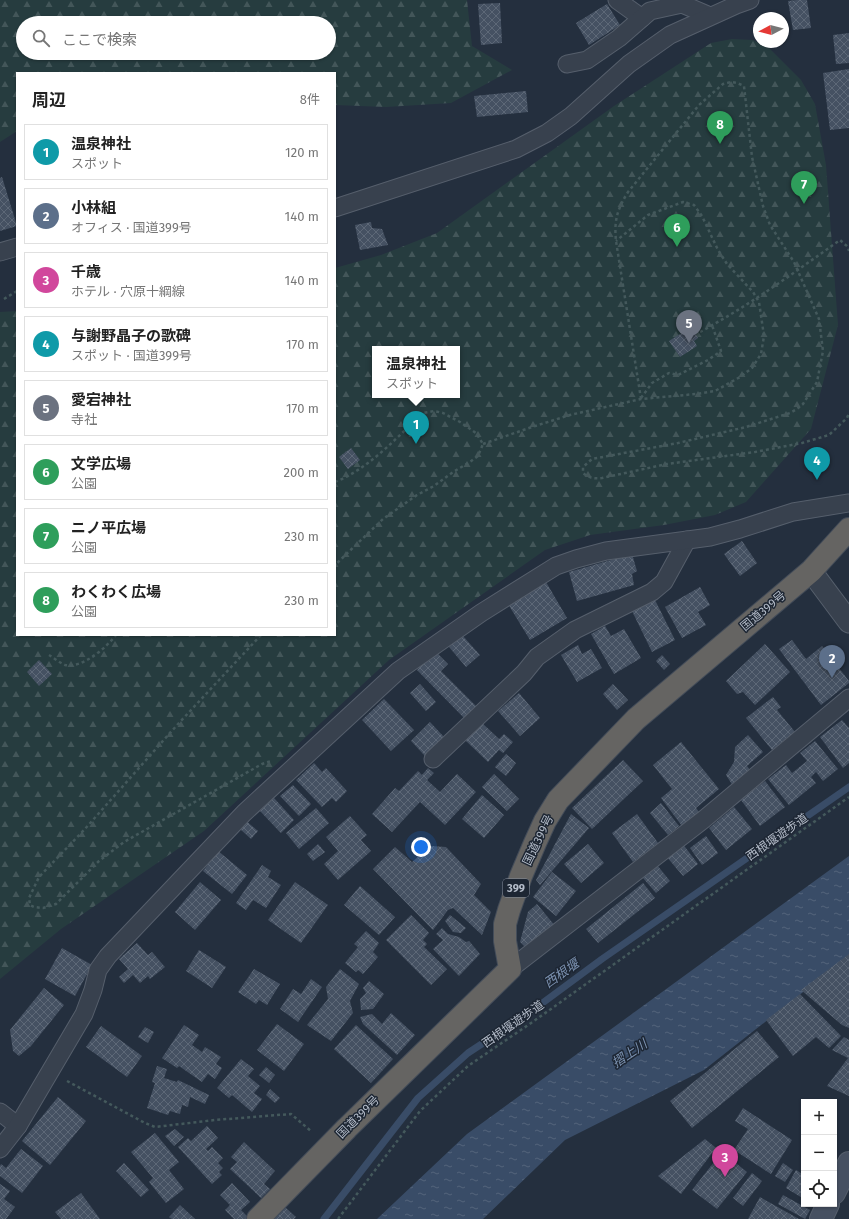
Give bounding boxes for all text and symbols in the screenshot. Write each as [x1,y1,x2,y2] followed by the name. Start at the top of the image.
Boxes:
[753,12,789,48] north arrow
[16,16,336,60] search box
[30,27,52,49] icon: search
[62,31,137,49] text: ここで検索
[32,90,66,111] text: 周辺
[300,92,320,107] text: 8件
[707,111,733,144] pin: 8
[71,135,131,153] text: 温泉神社
[43,145,49,160] text: 1
[285,145,319,160] text: 120 m
[71,156,123,171] text: スポット
[791,171,817,204] pin: 7
[71,199,116,217] text: 小林組
[43,209,49,224] text: 2
[285,209,319,224] text: 140 m
[664,214,690,247] pin: 6
[71,220,192,235] text: オフィス · 国道399号
[71,263,101,281] text: 千歳
[43,273,49,288] text: 3
[285,273,319,288] text: 140 m
[71,284,185,299] text: ホテル · 穴原十綱線
[676,310,702,343] pin: 5
[71,327,191,345] text: 与謝野晶子の歌碑
[42,337,50,352] text: 4
[286,337,319,352] text: 170 m
[372,346,460,398] popup
[71,348,192,363] text: スポット · 国道399号
[386,355,446,373] text: 温泉神社
[386,376,438,391] text: スポット
[71,391,131,409] text: 愛宕神社
[43,401,49,416] text: 5
[286,401,319,416] text: 170 m
[403,411,429,444] pin: 1
[71,412,97,427] text: 寺社
[804,447,830,480] pin: 4
[71,455,131,473] text: 文学広場
[42,465,50,480] text: 6
[283,465,319,480] text: 200 m
[71,476,97,491] text: 公園
[71,519,146,537] text: ニノ平広場
[43,529,49,544] text: 7
[284,529,319,544] text: 230 m
[71,540,97,555] text: 公園
[71,583,161,601] text: わくわく広場
[738,588,788,634] street label: 国道399号
[42,593,50,608] text: 8
[284,593,319,608] text: 230 m
[71,604,97,619] text: 公園
[819,645,845,678] pin: 2
[743,811,811,863] street label: 西根堰遊歩道
[520,812,556,868] street label: 国道399号
[411,837,431,857] your location
[503,879,529,897] road number: 399
[541,955,583,991] water label: 西根堰
[479,998,547,1050] street label: 西根堰遊歩道
[609,1035,651,1071] water label: 摺上川
[334,1093,382,1141] street label: 国道399号
[801,1099,837,1207] map controls
[801,1099,837,1135] button: +
[801,1135,837,1171] button: −
[712,1144,738,1177] pin: 3
[801,1171,837,1207] button: locate

